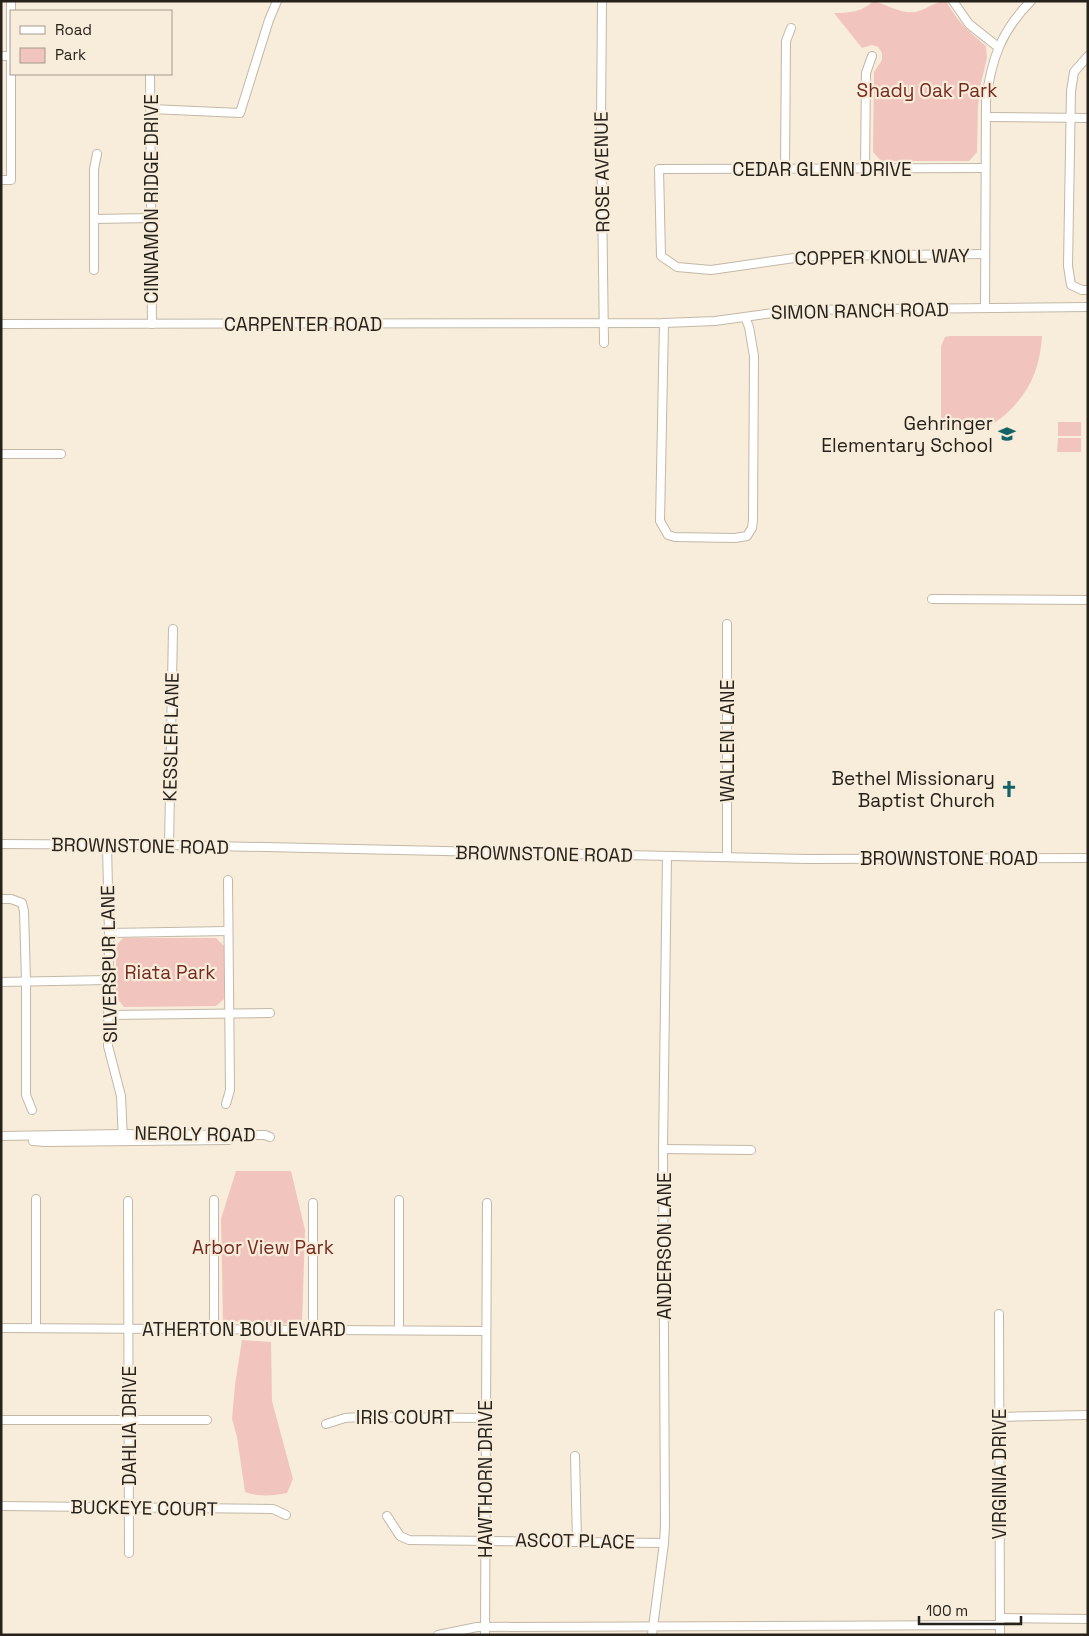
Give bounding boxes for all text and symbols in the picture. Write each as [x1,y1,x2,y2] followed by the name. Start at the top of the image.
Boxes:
[10,10,172,75] legend
[55,20,92,39] text: Road
[55,45,86,64] text: Park
[857,78,997,103] park label: Shady Oak Park
[139,94,164,304] street label: CINNAMON RIDGE DRIVE
[588,111,616,233] street label: ROSE AVENUE
[732,157,912,182] street label: CEDAR GLENN DRIVE
[794,243,970,271] street label: COPPER KNOLL WAY
[771,297,949,325] street label: SIMON RANCH ROAD
[224,312,382,337] street label: CARPENTER ROAD
[821,411,993,458] place label: Gehringer Elementary School
[997,424,1017,444] school or university icon: Gehringer Elementary School
[157,672,185,802] street label: KESSLER LANE
[715,680,740,802] street label: WALLEN LANE
[832,766,995,813] place label: Bethel Missionary Baptist Church
[999,779,1019,799] church icon: Bethel Missionary Baptist Church
[51,832,229,860] street label: BROWNSTONE ROAD
[455,840,633,868] street label: BROWNSTONE ROAD
[860,846,1038,871] street label: BROWNSTONE ROAD
[95,885,123,1043] street label: SILVERSPUR LANE
[125,960,215,985] park label: Riata Park
[134,1120,256,1148] street label: NEROLY ROAD
[652,1172,677,1320] street label: ANDERSON LANE
[192,1235,334,1260] park label: Arbor View Park
[142,1317,346,1342] street label: ATHERTON BOULEVARD
[117,1366,142,1486] street label: DAHLIA DRIVE
[473,1400,498,1558] street label: HAWTHORN DRIVE
[356,1405,454,1430] street label: IRIS COURT
[987,1408,1012,1540] street label: VIRGINIA DRIVE
[70,1494,218,1522] street label: BUCKEYE COURT
[515,1527,635,1555] street label: ASCOT PLACE
[919,1594,1022,1626] scale bar
[926,1601,968,1620] text: 100 m

